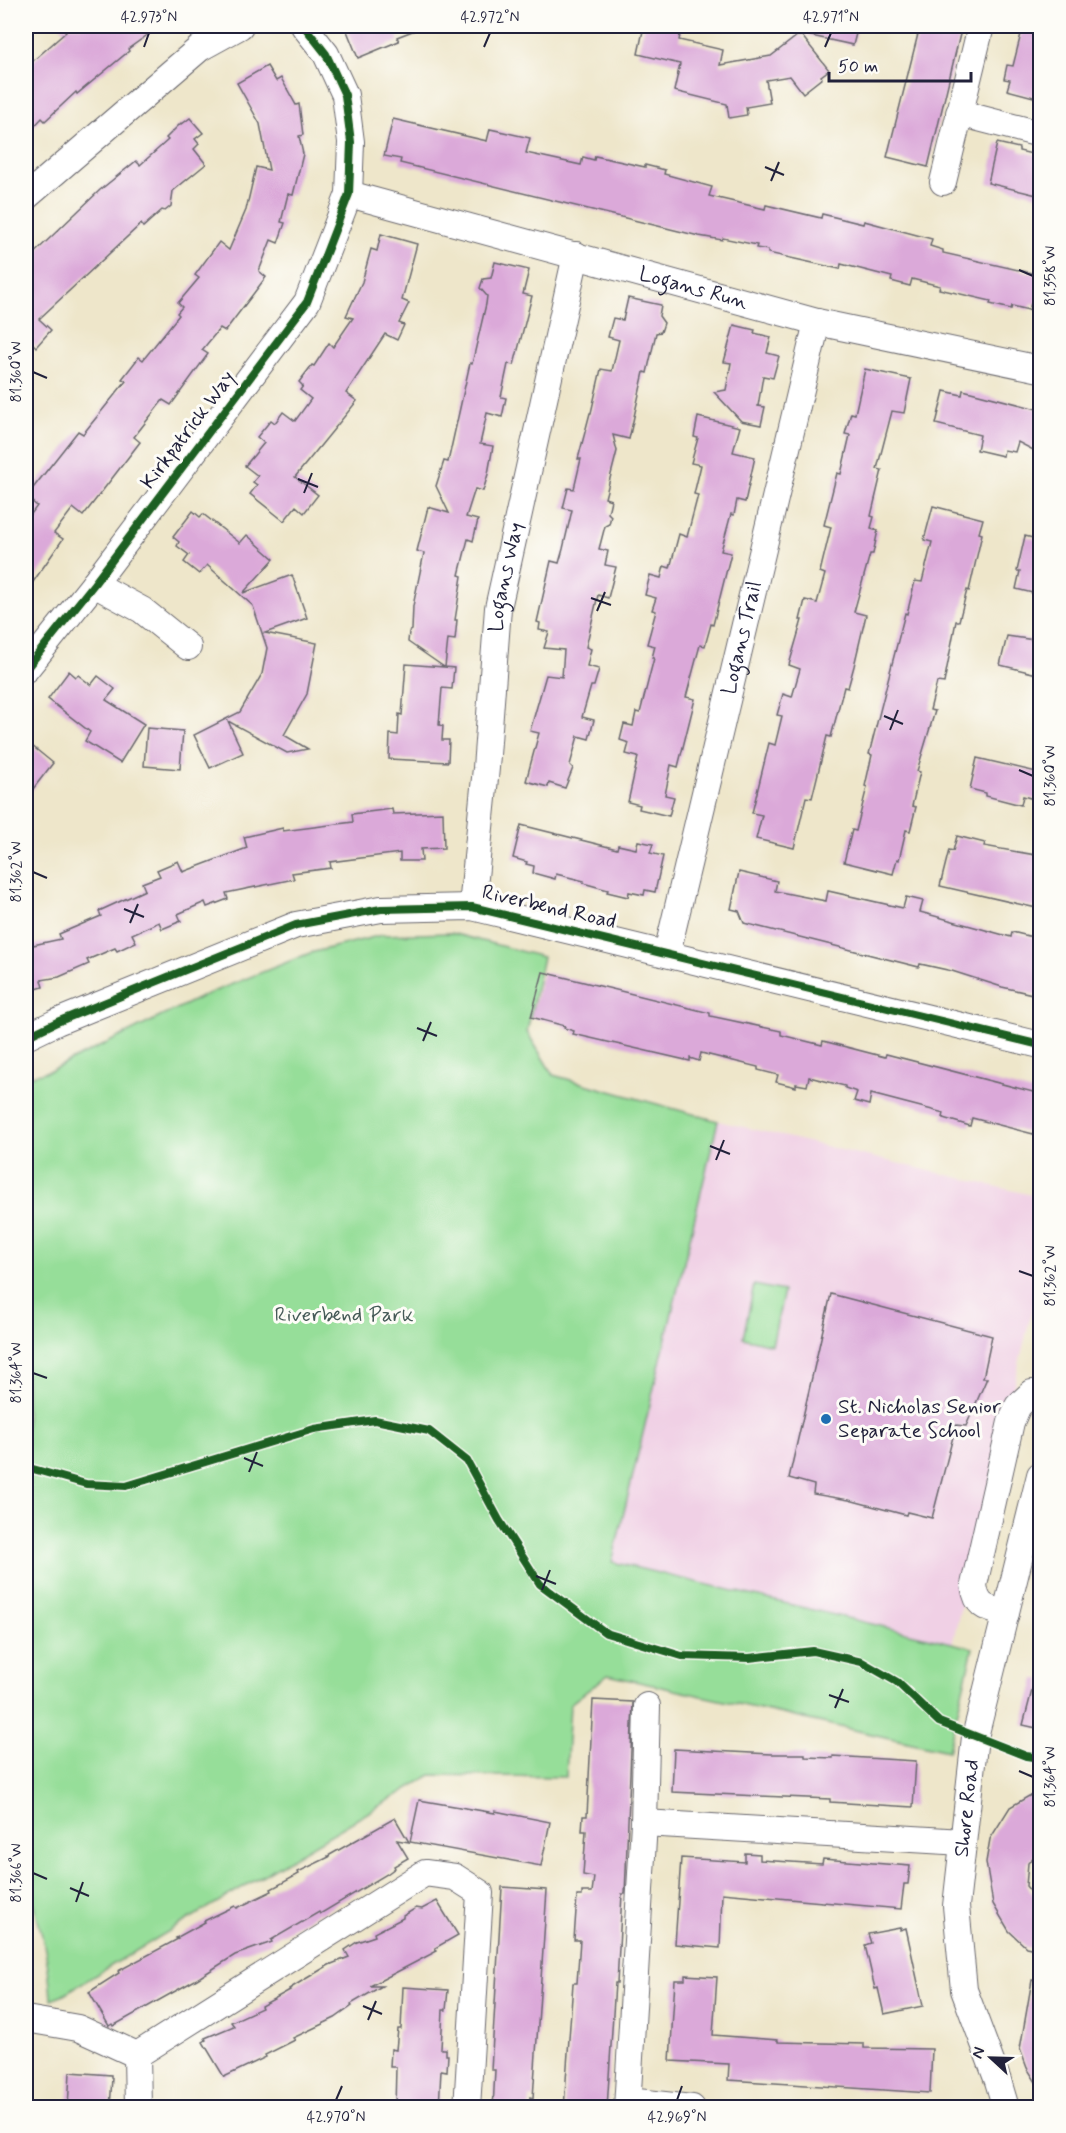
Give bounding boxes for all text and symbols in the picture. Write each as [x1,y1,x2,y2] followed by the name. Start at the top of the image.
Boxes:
[121,8,177,28] text: 42.973°N
[460,8,520,28] text: 42.972°N
[803,8,859,28] text: 42.971°N
[829,45,972,83] scale bar
[838,55,878,79] text: 50 m
[1041,246,1061,306] text: 81.358°W
[636,260,751,317] street label: Logans Run
[7,341,27,403] text: 81.360°W
[134,365,242,495] street label: Kirkpatrick Way
[482,520,531,633] street label: Logans Way
[715,578,769,697] street label: Logans Trail
[1041,745,1061,807] text: 81.360°W
[7,841,27,903] text: 81.362°W
[479,878,619,936] street label: Riverbend Road
[1041,1245,1061,1307] text: 81.362°W
[274,1301,414,1329] park label: Riverbend Park
[7,1342,27,1404] text: 81.364°W
[838,1393,1001,1445] place label: St. Nicholas Senior Separate School
[819,1412,833,1426] marker: St. Nicholas Senior Separate School
[1041,1746,1061,1808] text: 81.364°W
[948,1758,986,1859] street label: Shore Road
[7,1843,27,1903] text: 81.366°W
[961,2028,1021,2088] north arrow
[967,2044,990,2062] text: N
[306,2108,366,2128] text: 42.970°N
[648,2108,706,2128] text: 42.969°N

